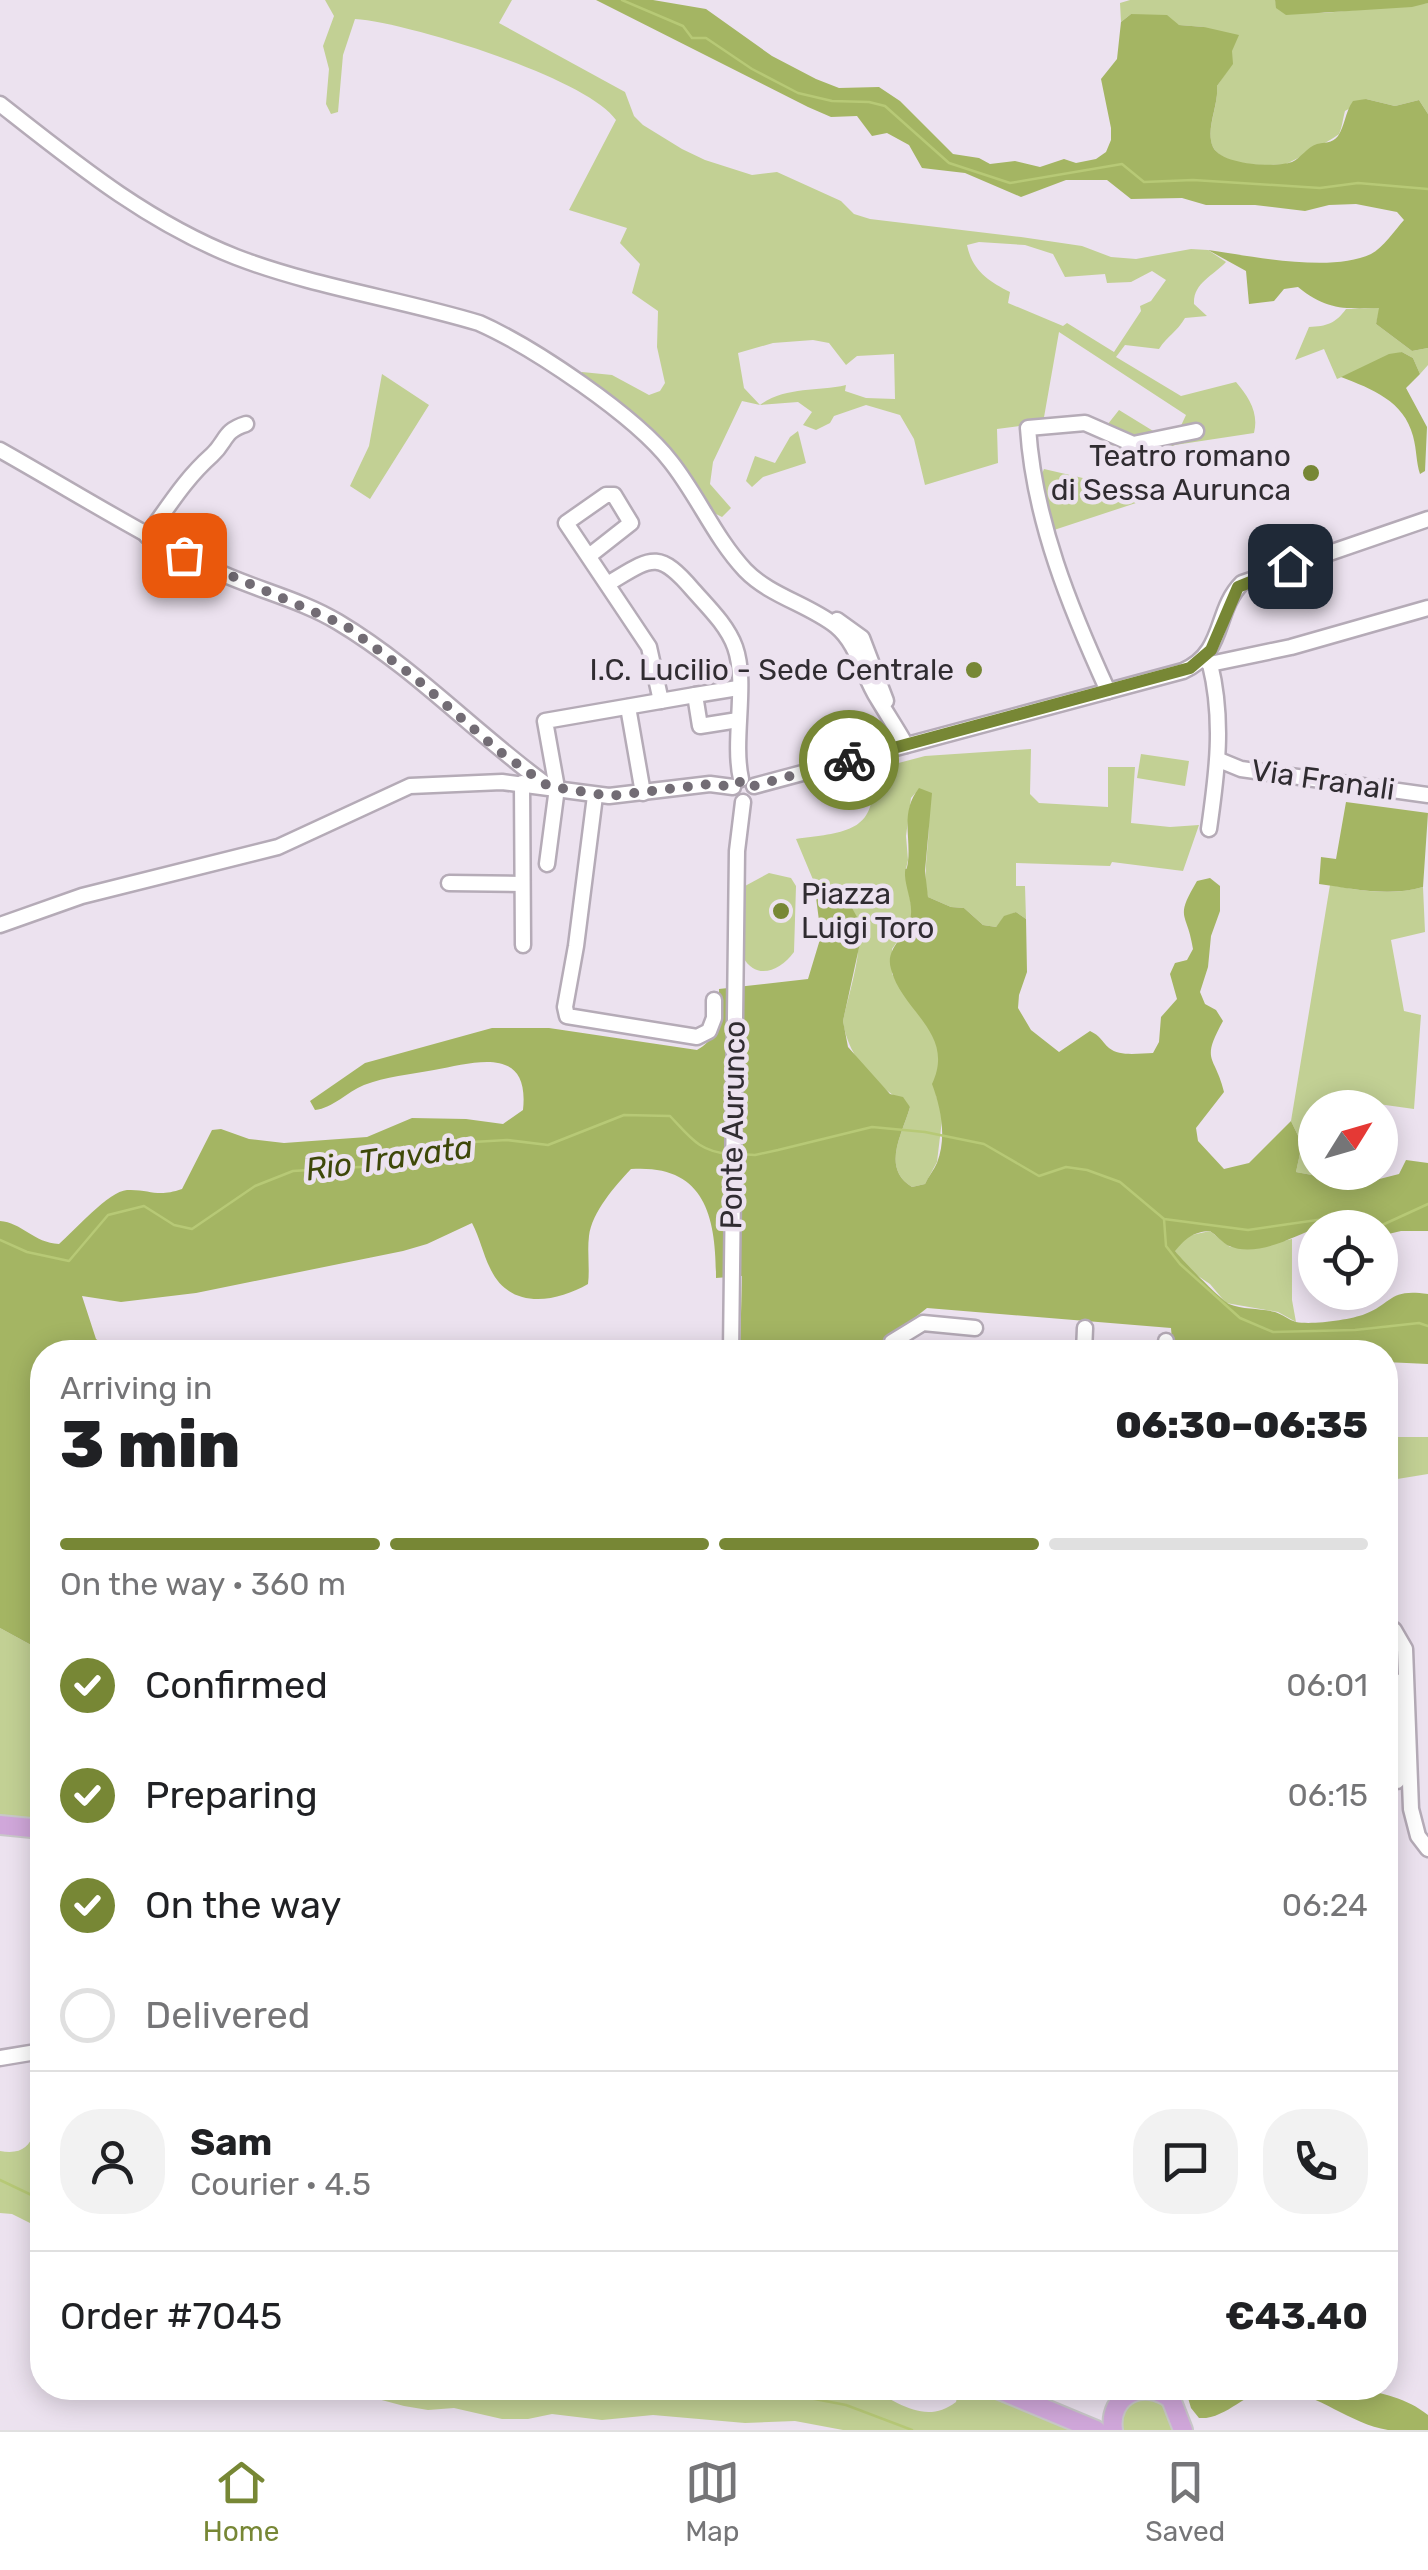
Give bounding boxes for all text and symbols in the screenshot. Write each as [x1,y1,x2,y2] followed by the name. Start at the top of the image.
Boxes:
[1051,438,1291,508] place label: Teatro romano di Sessa Aurunca
[1300,462,1322,484] marker: Teatro romano di Sessa Aurunca
[142,513,227,598] pin
[1248,524,1333,609] pin
[157,528,212,583] icon: bag
[1263,539,1318,594] icon: home
[589,652,954,688] place label: I.C. Lucilio - Sede Centrale
[963,659,985,681] marker: I.C. Lucilio - Sede Centrale
[799,710,899,810] courier
[822,733,877,788] icon: bike
[1249,752,1397,808] street label: Via Franali
[801,876,935,946] place label: Piazza Luigi Toro
[770,900,792,922] marker: Piazza Luigi Toro
[713,1020,753,1230] street label: Ponte Aurunco
[1298,1090,1398,1190] north arrow
[1298,1090,1398,1310] map controls
[303,1127,475,1189] water label: Rio Travata
[1298,1210,1398,1310] button: locate
[60,1369,212,1407] text: Arriving in
[1115,1402,1368,1448] text: 06:30–06:35
[60,1406,240,1483] text: 3 min
[60,1565,346,1603] text: On the way · 360 m
[60,1658,115,1713] icon: check
[145,1662,328,1708] text: Confirmed
[1286,1666,1368,1704] text: 06:01
[60,1768,115,1823] icon: check
[145,1772,318,1818] text: Preparing
[1287,1776,1368,1814] text: 06:15
[60,1878,115,1933] icon: check
[145,1882,341,1928] text: On the way
[1282,1886,1368,1924] text: 06:24
[145,1992,310,2038] text: Delivered
[60,2109,165,2214] button: person
[1133,2109,1238,2214] button: chat
[1263,2109,1368,2214] button: phone
[190,2119,272,2165] text: Sam
[190,2165,371,2203] text: Courier · 4.5
[60,2293,282,2339] text: Order #7045
[1225,2293,1368,2339] text: €43.40
[203,2455,279,2548] tab: Home
[685,2455,740,2548] tab: Map
[1145,2455,1225,2548] tab: Saved

